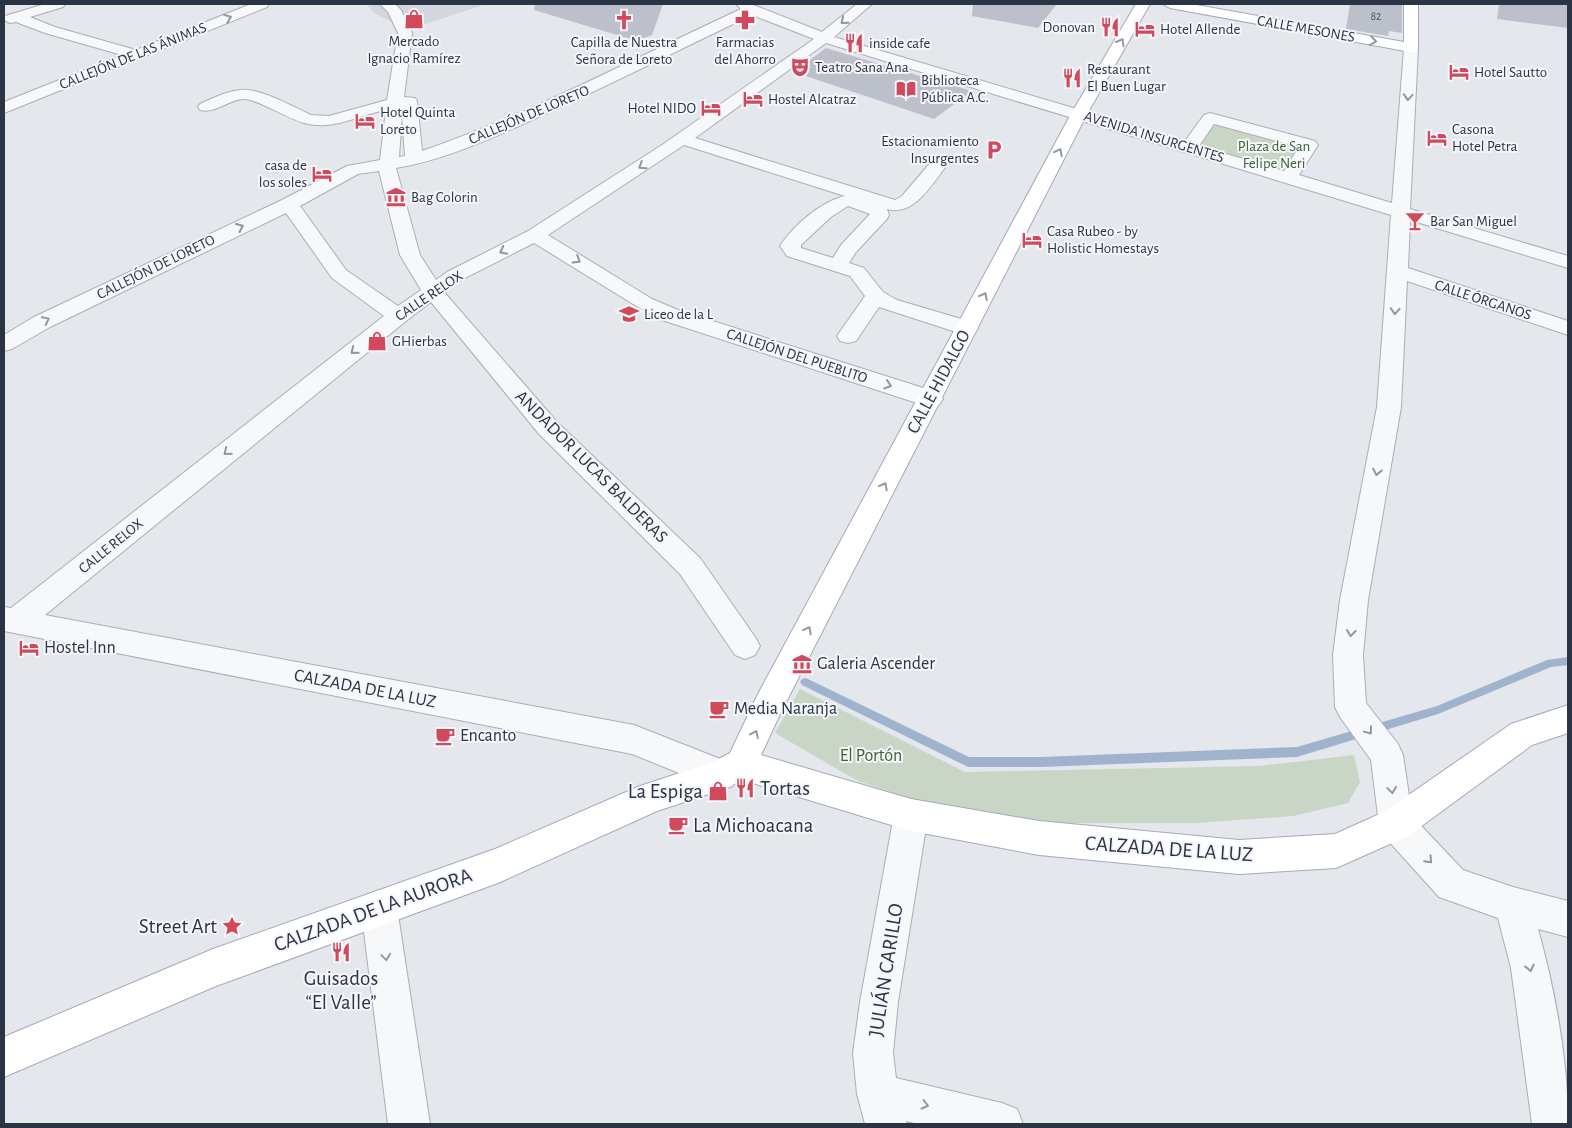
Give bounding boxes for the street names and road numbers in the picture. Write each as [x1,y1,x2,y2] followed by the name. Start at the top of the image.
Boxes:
[1256,13,1356,45] street label: CALLE MESONES
[57,18,209,92] street label: CALLEJÓN DE LAS ÁNIMAS
[466,81,591,147] street label: CALLEJÓN DE LORETO
[1082,109,1226,165] street label: AVENIDA INSURGENTES
[94,230,217,302] street label: CALLEJÓN DE LORETO
[392,268,466,324] street label: CALLE RELOX
[1433,275,1534,323] street label: CALLE ÓRGANOS
[725,324,870,386] street label: CALLEJÓN DEL PUEBLITO
[904,327,974,437] street label: CALLE HIDALGO
[511,387,671,547] street label: ANDADOR LUCAS BALDERAS
[76,516,146,576] street label: CALLE RELOX
[292,666,438,712] street label: CALZADA DE LA LUZ
[1084,833,1254,865] street label: CALZADA DE LA LUZ
[271,864,475,956] street label: CALZADA DE LA AURORA
[863,902,907,1038] street label: JULIÁN CARILLO

